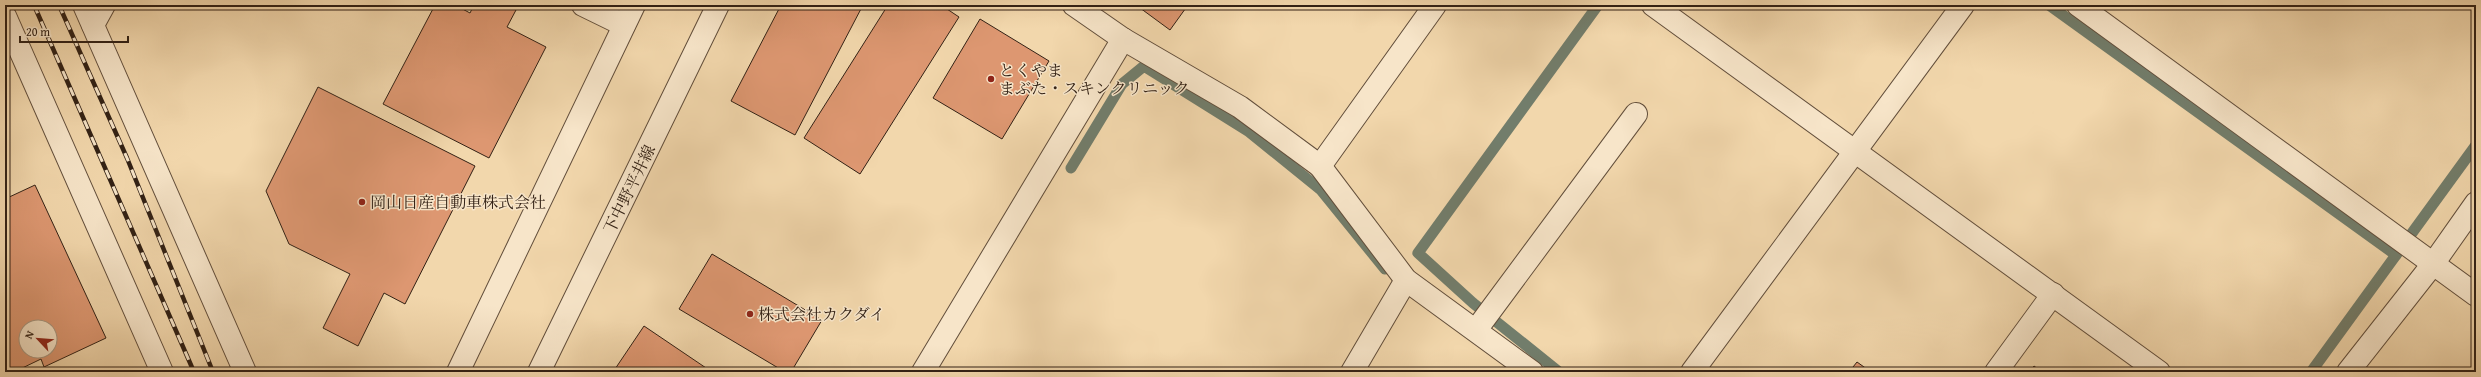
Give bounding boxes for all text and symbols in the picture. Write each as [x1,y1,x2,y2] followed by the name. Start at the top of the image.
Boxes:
[20,18,128,44] scale bar
[26,23,50,40] text: 20 m
[999,58,1190,100] place label: とくやま まぶた・スキンクリニック
[986,74,996,84] marker: とくやま まぶた・スキンクリニック
[597,141,661,237] street label: 下中野平井線
[370,190,546,214] place label: 岡山日産自動車株式会社
[357,197,367,207] marker: 岡山日産自動車株式会社
[758,302,885,326] place label: 株式会社カクダイ
[745,309,755,319] marker: 株式会社カクダイ
[18,319,58,359] north arrow
[20,327,38,341] text: N

